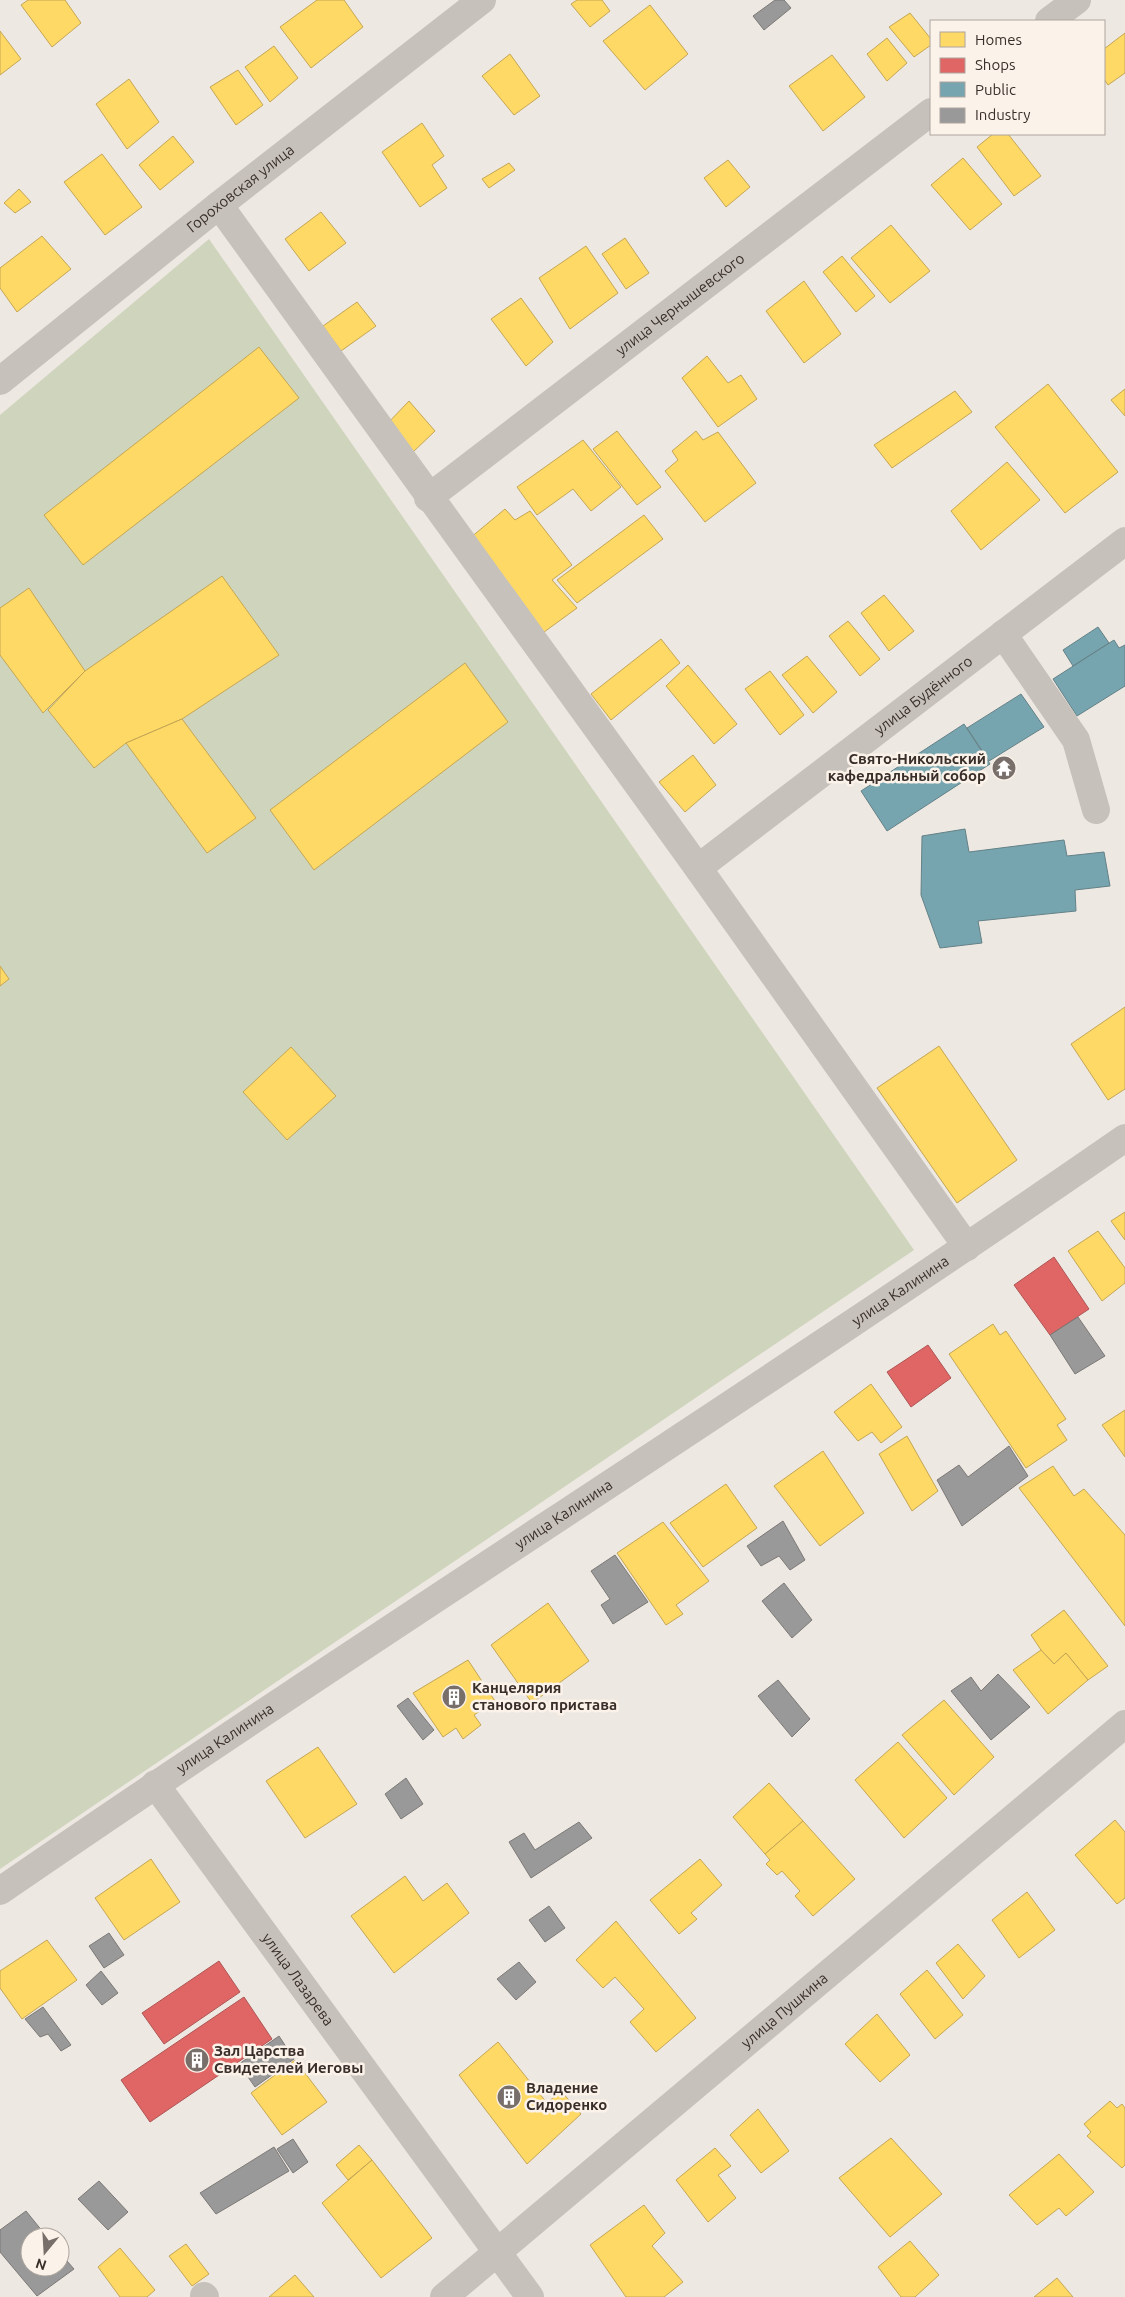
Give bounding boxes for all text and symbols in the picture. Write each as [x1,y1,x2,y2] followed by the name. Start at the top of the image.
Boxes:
[930,20,1105,135] legend
[975,31,1022,48] text: Homes
[975,56,1016,73] text: Shops
[975,81,1016,98] text: Public
[975,106,1030,123] text: Industry
[183,141,297,236] street label: Гороховская улица
[612,249,748,359] street label: улица Чернышевского
[871,652,976,738] street label: улица Будённого
[828,750,986,784] place label: Свято-Никольский кафедральный собор
[991,755,1017,781] temple icon: Свято-Никольский кафедральный собор
[848,1252,952,1329] street label: улица Калинина
[512,1476,615,1552] street label: улица Калинина
[472,1679,617,1713] place label: Канцелярия станового пристава
[441,1684,467,1710] building icon: Канцелярия станового пристава
[173,1700,277,1777] street label: улица Калинина
[259,1929,338,2029] street label: улица Лазарева
[738,1969,831,2051] street label: улица Пушкина
[214,2042,363,2076] place label: Зал Царства Свидетелей Иеговы
[184,2047,210,2073] building icon: Зал Царства Свидетелей Иеговы
[526,2079,607,2113] place label: Владение Сидоренко
[496,2084,522,2110] building icon: Владение Сидоренко
[20,2227,70,2277] north arrow
[34,2255,48,2274] text: N

